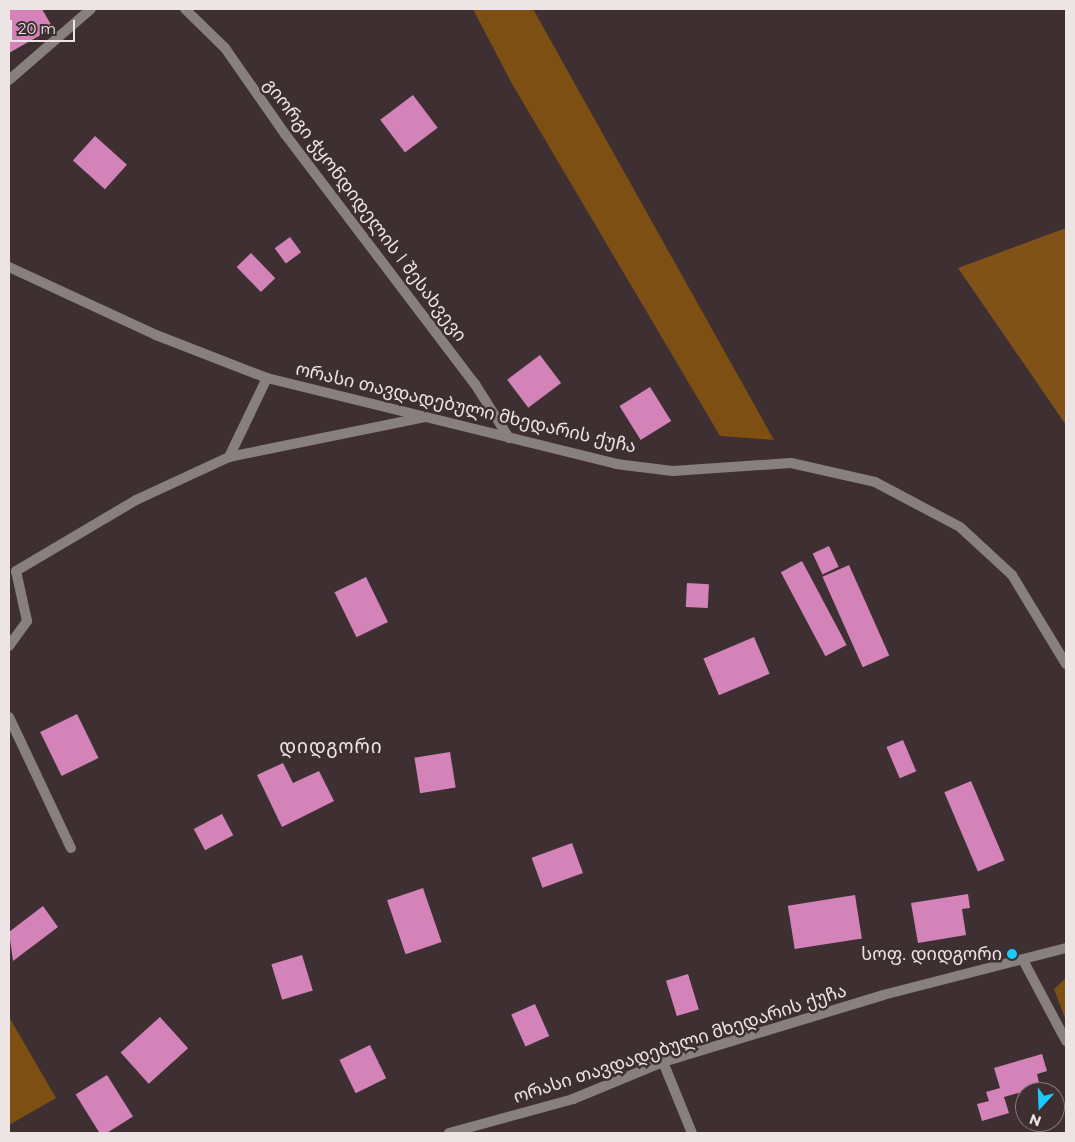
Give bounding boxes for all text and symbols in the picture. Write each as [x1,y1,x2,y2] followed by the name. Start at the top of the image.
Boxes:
[12,10,78,42] scale bar
[18,19,56,38] text: 20 m
[259,74,471,346] street label: გიორგი ჭყონდიდელის I შესახვევი
[294,358,638,458] street label: ორასი თავდადებული მხედარის ქუჩა
[278,736,384,758] district label: დიდგორი
[861,943,1002,965] place label: სოფ. დიდგორი
[1006,948,1018,960] marker: სოფ. დიდგორი
[511,980,849,1108] street label: ორასი თავდადებული მხედარის ქუჩა
[1015,1082,1065,1132] north arrow
[1027,1110,1044,1131] text: N

